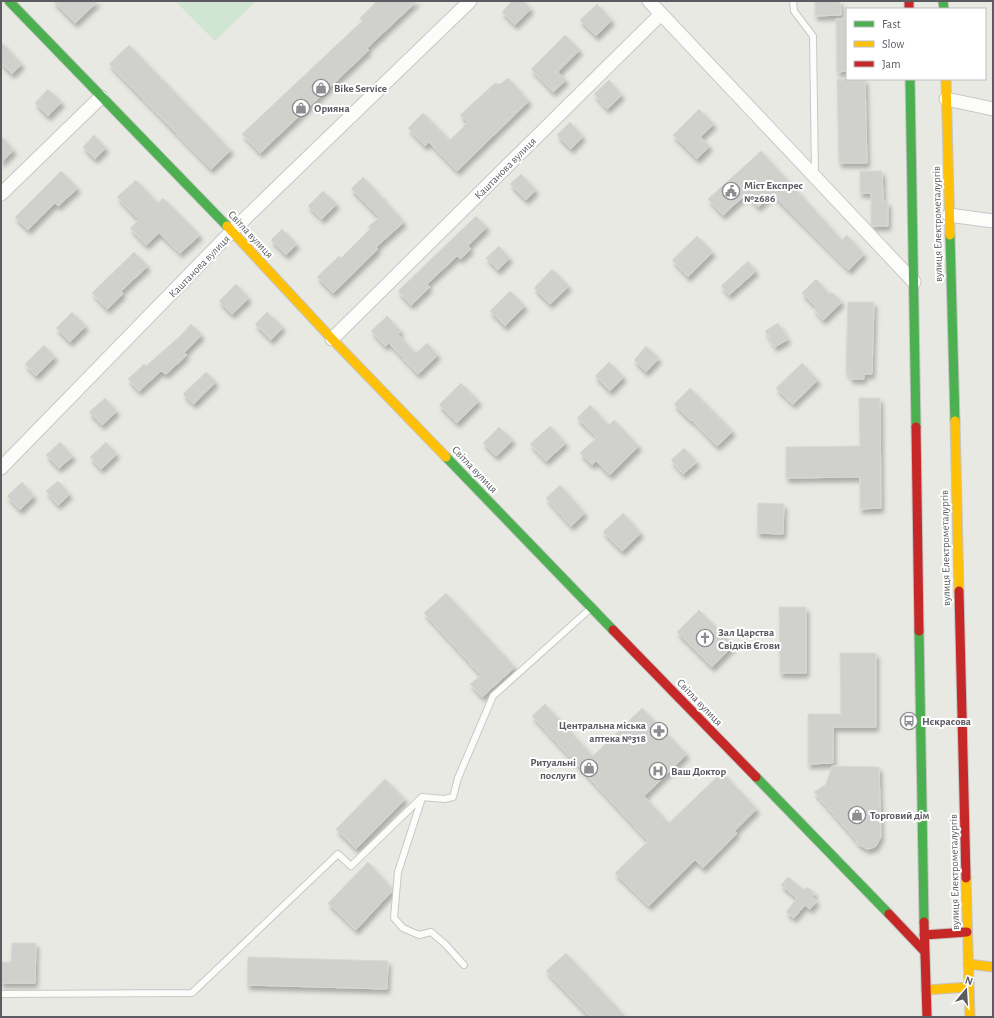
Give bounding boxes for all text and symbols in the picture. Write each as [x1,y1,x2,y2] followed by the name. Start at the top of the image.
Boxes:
[846,8,986,80] legend
[882,18,901,30] text: Fast
[882,38,904,50] text: Slow
[882,58,901,70] text: Jam
[311,78,331,98] shop icon: Bike Service
[334,83,387,94] place label: Bike Service
[291,98,311,118] shop icon: Орияна
[314,103,350,114] place label: Орияна
[472,135,538,201] street label: Каштанова вулиця
[931,166,944,282] street label: вулиця Електрометалургів
[744,180,804,204] place label: Міст Експрес №2686
[721,181,741,201] public building icon: Міст Експрес №2686
[226,209,275,260] street label: Світла вулиця
[167,233,232,300] street label: Каштанова вулиця
[450,444,500,495] street label: Світла вулиця
[939,490,952,606] street label: вулиця Електрометалургів
[718,627,780,651] place label: Зал Царства Свідків Єгови
[695,628,715,648] church icon: Зал Царства Свідків Єгови
[675,677,725,728] street label: Світла вулиця
[899,711,919,731] bus stop icon: Нєкрасова
[922,716,971,727] place label: Нєкрасова
[559,720,646,744] place label: Центральна міська аптека №318
[649,721,669,741] pharmacy icon: Центральна міська аптека №318
[530,757,576,781] place label: Ритуальні послуги
[579,758,599,778] shop icon: Ритуальні послуги
[648,761,668,781] hospital icon: Ваш Доктор
[671,766,726,777] place label: Ваш Доктор
[847,805,867,825] shop icon: Торговий дім
[870,810,930,821] place label: Торговий дім
[948,814,961,930] street label: вулиця Електрометалургів
[946,970,986,1010] north arrow
[964,975,974,987] text: N

